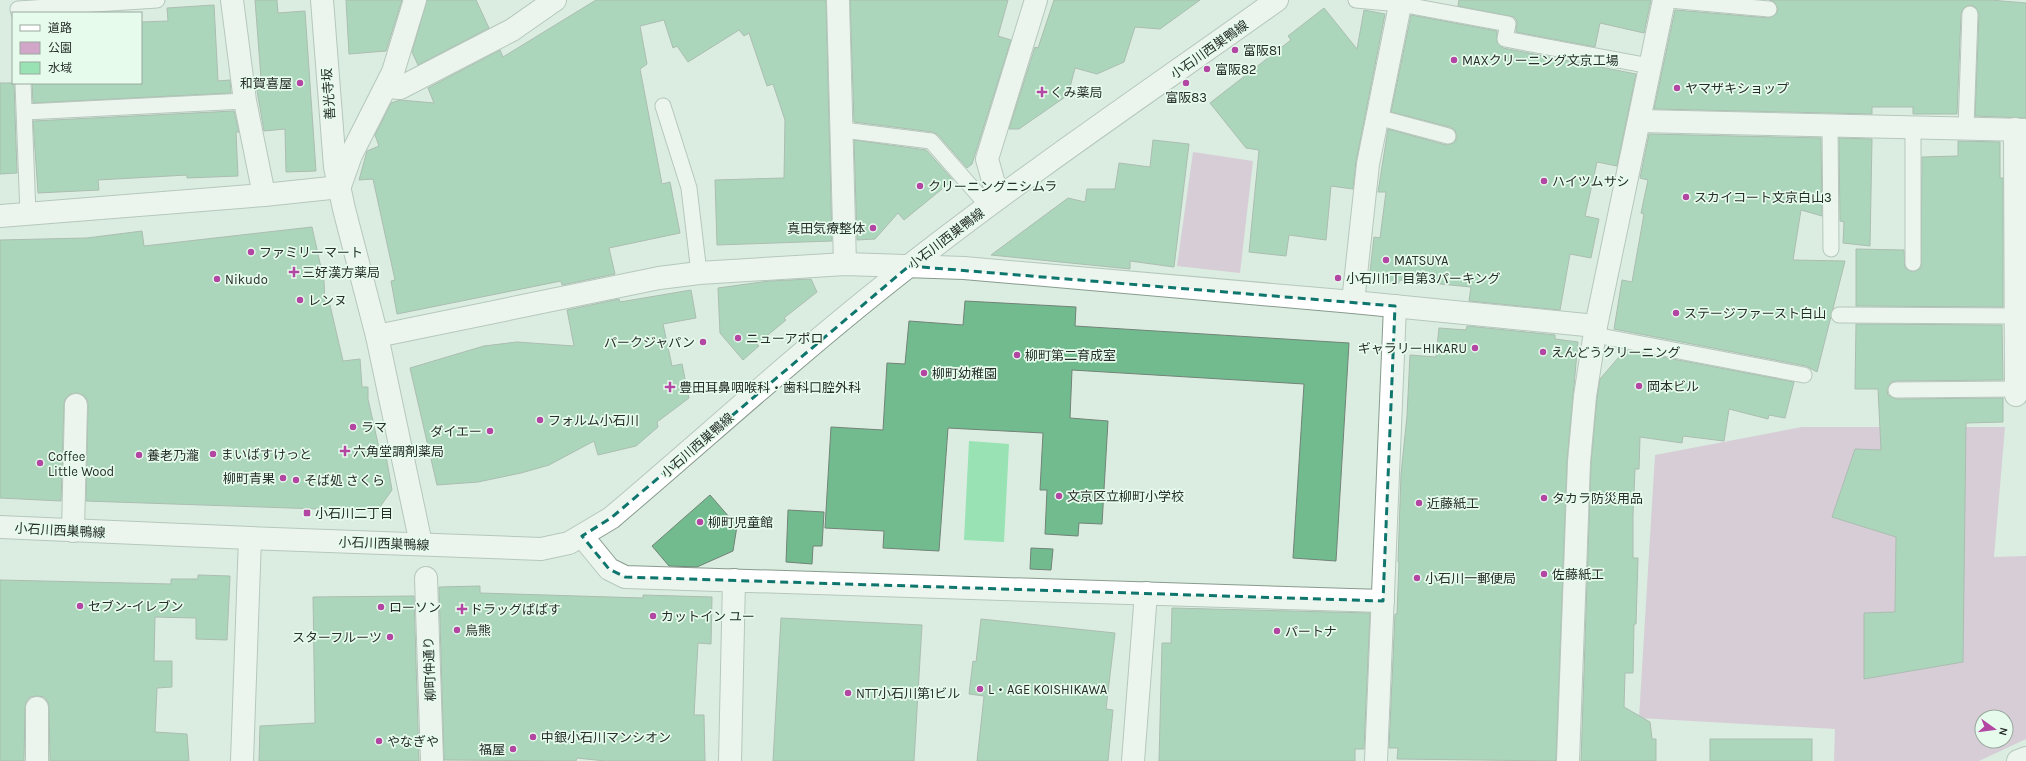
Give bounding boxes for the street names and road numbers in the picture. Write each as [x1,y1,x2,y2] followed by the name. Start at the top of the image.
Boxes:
[1168,17,1251,82] street label: 小石川西巣鴨線
[319,67,338,120] street label: 善光寺坂
[905,205,987,272] street label: 小石川西巣鴨線
[658,410,737,481] street label: 小石川西巣鴨線
[14,521,106,540] street label: 小石川西巣鴨線
[338,534,430,553] street label: 小石川西巣鴨線
[421,636,438,702] street label: 柳町仲通り

